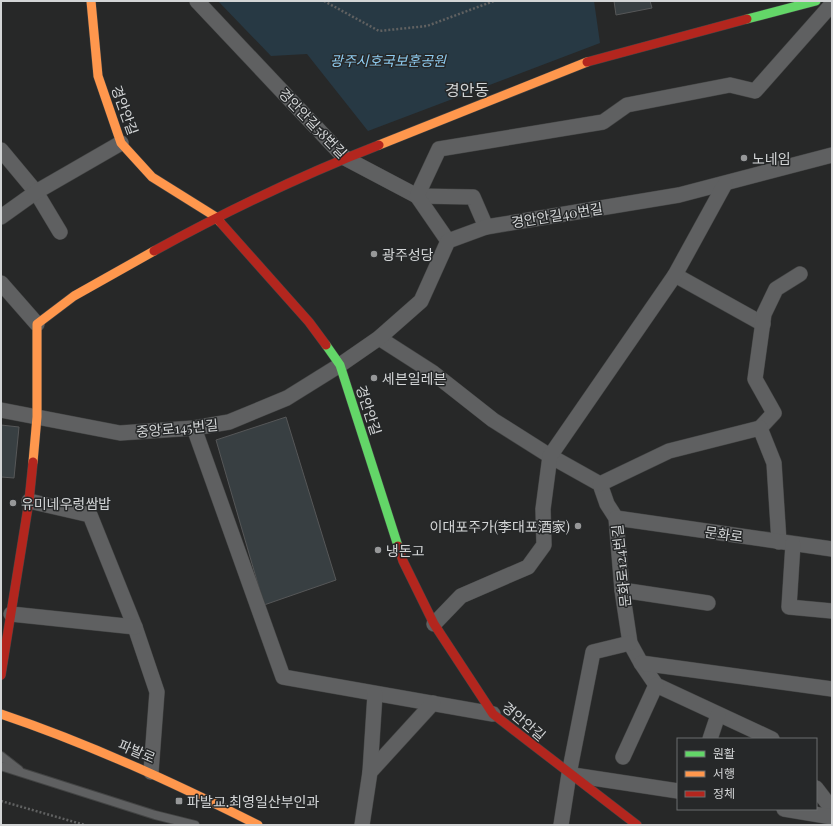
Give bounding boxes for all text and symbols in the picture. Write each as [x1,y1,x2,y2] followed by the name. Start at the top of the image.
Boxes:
[330,51,447,70] park label: 광주시호국보훈공원
[445,79,489,100] district label: 경안동
[107,83,143,137] street label: 경안안길
[275,84,351,162] street label: 경안안길58번길
[752,149,791,168] place label: 노네임
[739,153,749,163] marker: 노네임
[510,198,604,232] street label: 경안안길40번길
[382,245,434,264] place label: 광주성당
[369,249,379,259] marker: 광주성당
[382,369,447,388] place label: 세븐일레븐
[369,373,379,383] marker: 세븐일레븐
[352,383,386,437] street label: 경안안길
[135,415,219,441] street label: 중앙로145번길
[21,494,111,513] place label: 유미네우렁쌈밥
[8,498,18,508] marker: 유미네우렁쌈밥
[430,517,570,536] place label: 이대포주가(李대포酒家)
[573,521,583,531] marker: 이대포주가(李대포酒家)
[704,522,745,546] street label: 문화로
[607,524,635,608] street label: 문화로124번길
[386,541,425,560] place label: 냉돈고
[373,545,383,555] marker: 냉돈고
[498,697,550,745] street label: 경안안길
[116,735,159,767] street label: 파발로
[677,738,817,810] legend
[713,745,735,761] text: 원활
[713,765,735,781] text: 서행
[713,785,735,801] text: 정체
[187,792,319,811] place label: 파발교.최영일산부인과
[174,796,184,806] marker: 파발교.최영일산부인과

